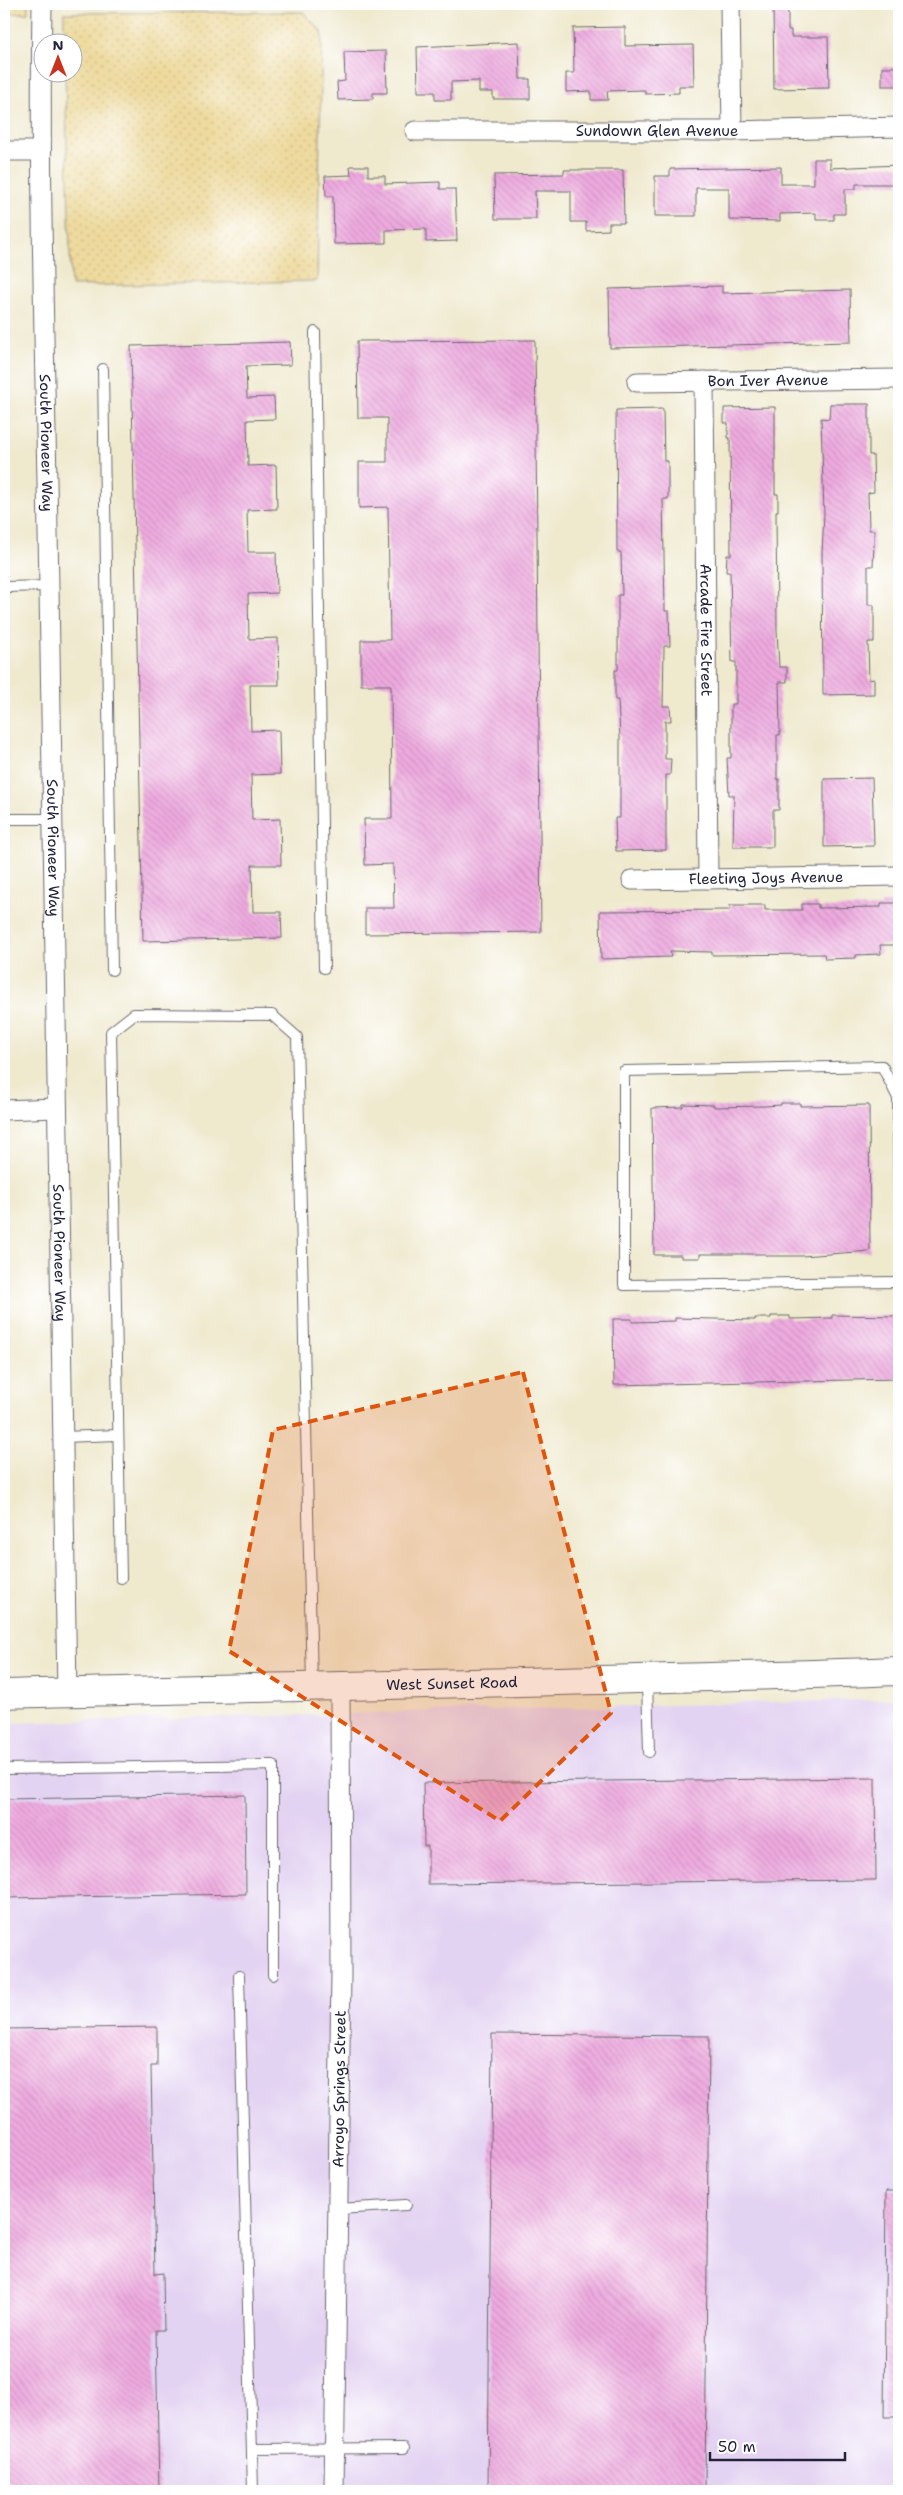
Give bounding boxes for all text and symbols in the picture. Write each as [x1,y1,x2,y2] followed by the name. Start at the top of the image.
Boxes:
[32,32,82,82] north arrow
[52,36,64,54] text: N
[576,121,739,141] street label: Sundown Glen Avenue
[707,370,828,391] street label: Bon Iver Avenue
[35,374,58,512] street label: South Pioneer Way
[695,564,717,696] street label: Arcade Fire Street
[42,779,64,917] street label: South Pioneer Way
[688,867,844,889] street label: Fleeting Joys Avenue
[48,1184,71,1322] street label: South Pioneer Way
[386,1672,518,1695] street label: West Sunset Road
[328,2010,350,2168] street label: Arroyo Springs Street
[710,2430,846,2462] scale bar
[718,2437,756,2457] text: 50 m

